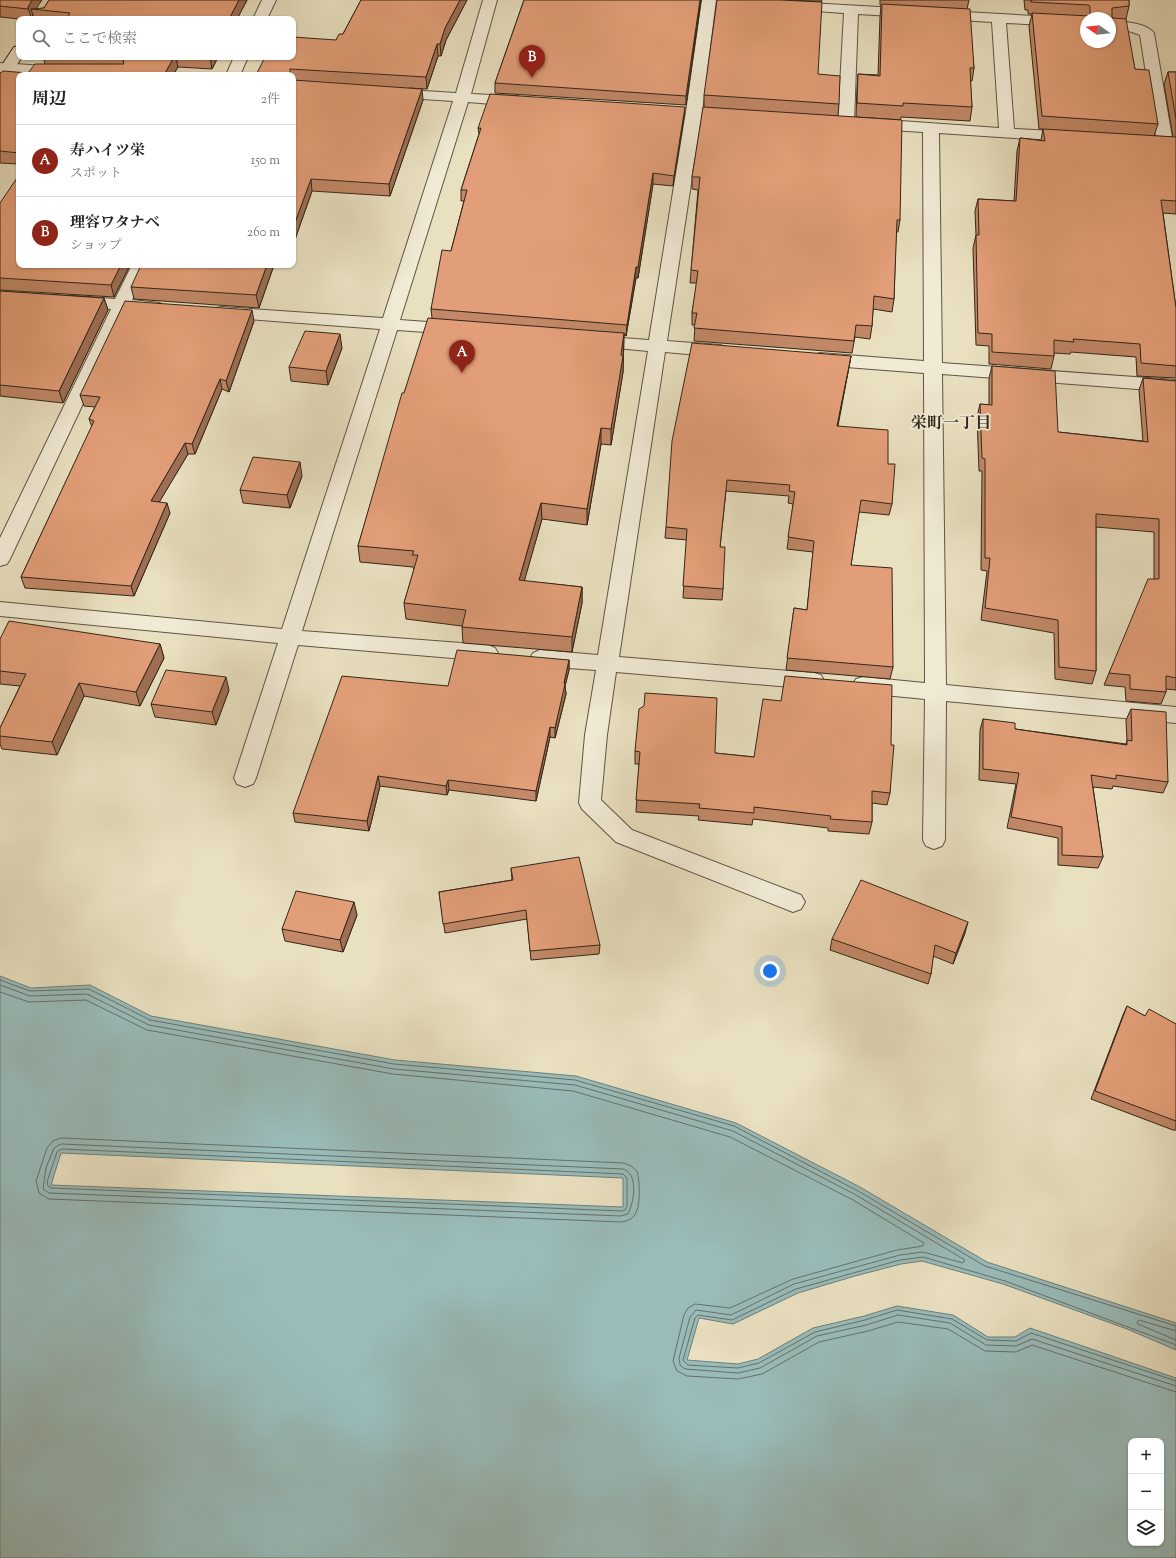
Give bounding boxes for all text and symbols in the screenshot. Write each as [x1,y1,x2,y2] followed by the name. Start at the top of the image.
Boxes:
[1080,12,1116,48] north arrow
[16,16,296,60] search box
[30,27,52,49] icon: search
[62,29,137,50] text: ここで検索
[519,45,545,78] pin: B
[32,88,66,112] text: 周辺
[261,91,280,109] text: 2件
[70,141,145,162] text: 寿ハイツ栄
[40,152,50,170] text: A
[251,152,280,170] text: 150 m
[70,165,122,183] text: スポット
[70,213,160,234] text: 理容ワタナベ
[41,224,49,242] text: B
[247,224,280,242] text: 260 m
[70,237,122,255] text: ショップ
[449,340,475,373] pin: A
[911,413,991,436] district label: 栄町一丁目
[760,961,780,981] your location
[1128,1438,1164,1546] map controls
[1128,1438,1164,1474] button: +
[1128,1474,1164,1510] button: −
[1128,1510,1164,1546] button: layers

